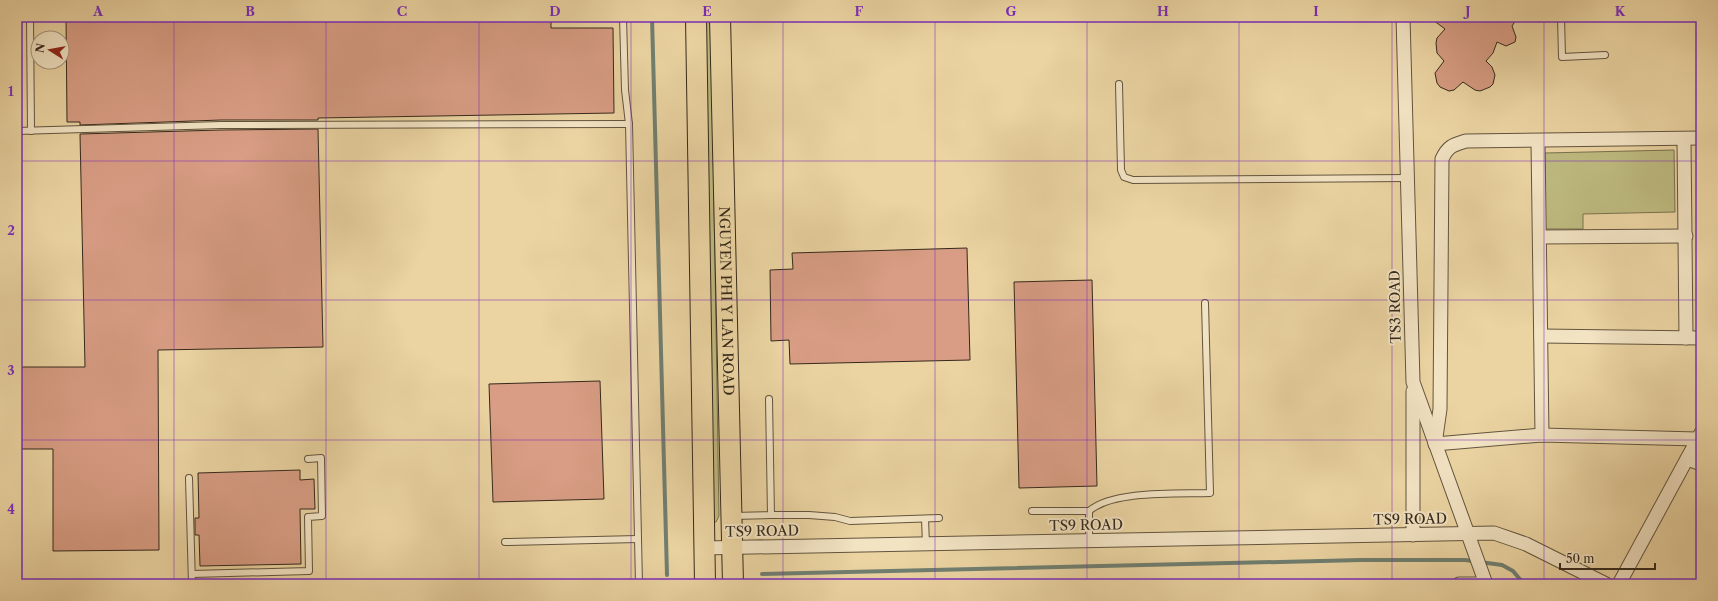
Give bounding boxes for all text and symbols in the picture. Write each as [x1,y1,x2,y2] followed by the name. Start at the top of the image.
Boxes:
[92,3,104,19] text: A
[245,3,255,19] text: B
[397,3,407,19] text: C
[549,3,561,19] text: D
[702,3,712,19] text: E
[855,3,864,19] text: F
[1005,3,1017,19] text: G
[1157,3,1169,19] text: H
[1313,3,1319,19] text: I
[1463,3,1471,19] text: J
[1615,3,1626,19] text: K
[30,30,70,70] north arrow
[32,42,48,54] text: N
[8,83,14,99] text: 1
[715,206,738,396] street label: NGUYEN PHI Y LAN ROAD
[7,222,15,238] text: 2
[1385,270,1405,344] street label: TS3 ROAD
[7,362,15,378] text: 3
[7,501,15,517] text: 4
[1373,509,1447,529] street label: TS9 ROAD
[1049,515,1123,535] street label: TS9 ROAD
[725,521,799,541] street label: TS9 ROAD
[1560,545,1655,571] scale bar
[1566,551,1595,566] text: 50 m

